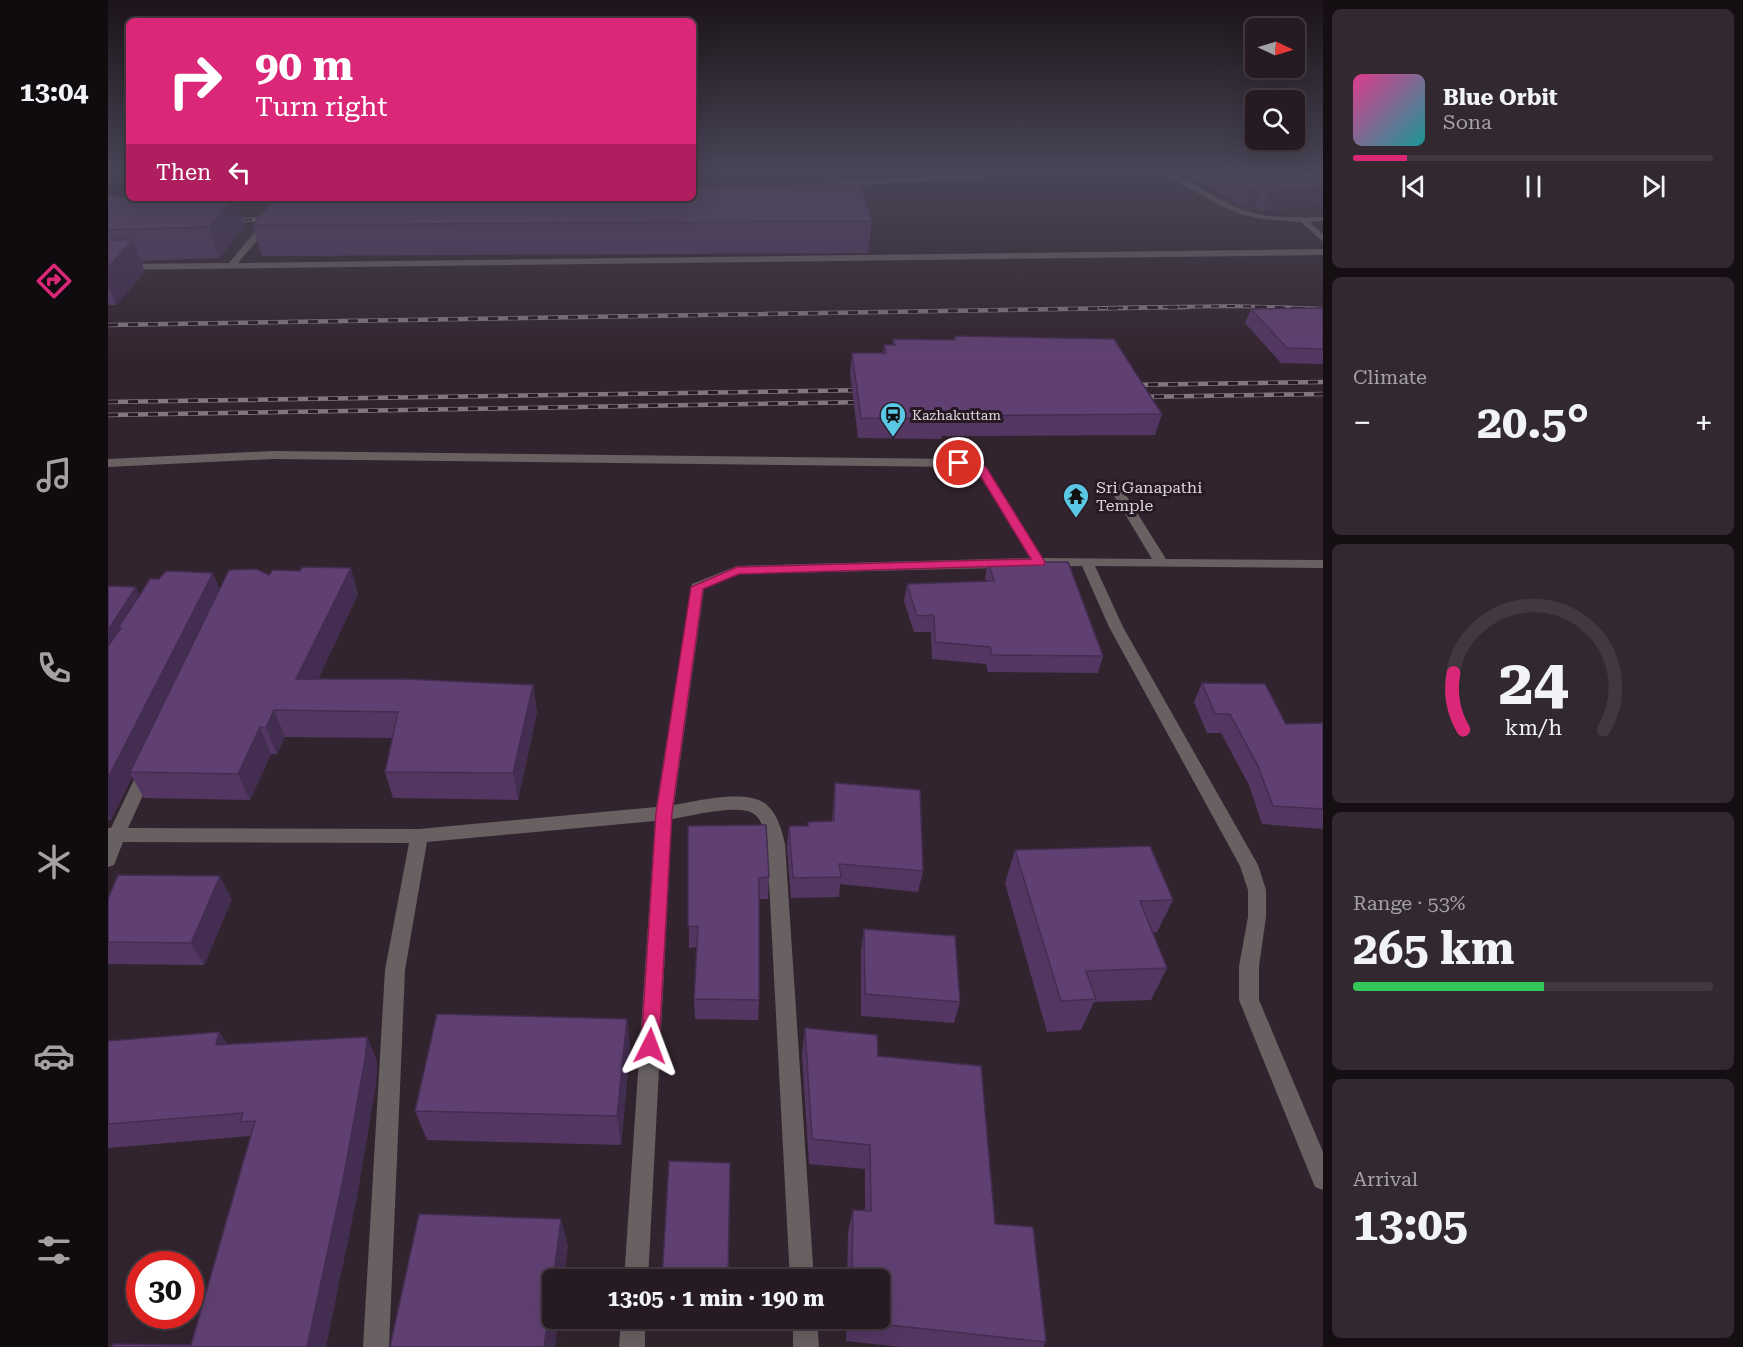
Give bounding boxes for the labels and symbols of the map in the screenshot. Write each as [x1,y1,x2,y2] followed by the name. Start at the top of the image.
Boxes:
[1245,18,1305,78] north arrow
[878,400,908,438] station icon: Kazhakuttam
[912,407,1001,423] place label: Kazhakuttam
[933,437,984,488] pin
[1096,478,1202,515] place label: Sri Ganapathi Temple
[1061,481,1091,519] temple icon: Sri Ganapathi Temple
[618,1014,682,1078] position arrow
[126,1251,204,1329] speed limit sign: 30

